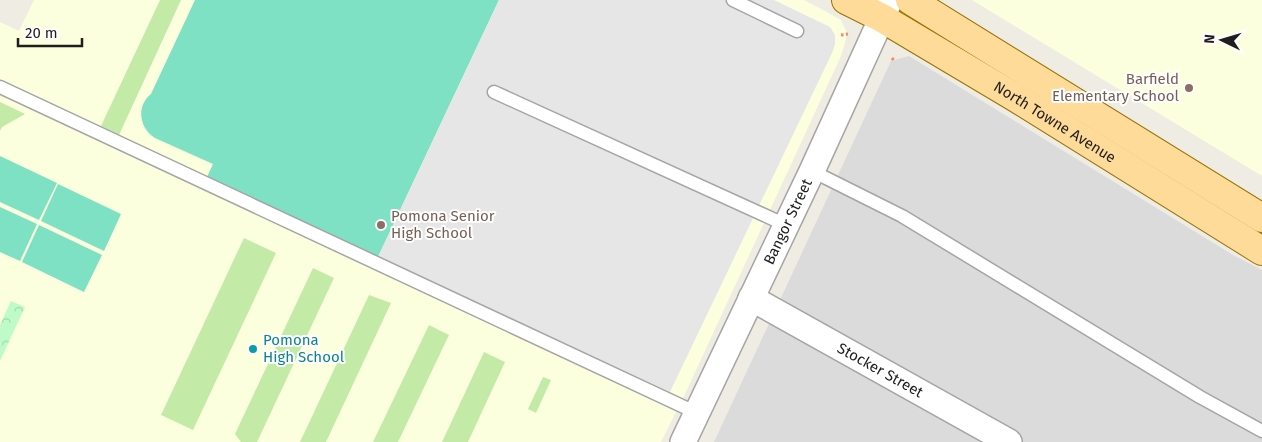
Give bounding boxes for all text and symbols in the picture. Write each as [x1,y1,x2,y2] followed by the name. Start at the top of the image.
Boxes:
[18,15,81,47] scale bar
[1197,15,1247,65] north arrow
[25,24,58,42] text: 20 m
[1201,34,1218,44] text: N
[1052,70,1180,105] place label: Barfield Elementary School
[990,78,1119,167] street label: North Towne Avenue
[1183,82,1195,94] marker: Barfield Elementary School
[760,175,816,268] street label: Bangor Street
[391,207,495,242] place label: Pomona Senior High School
[375,219,387,231] marker: Pomona Senior High School
[263,331,345,366] place label: Pomona High School
[834,339,927,402] street label: Stocker Street
[247,343,259,355] marker: Pomona High School

